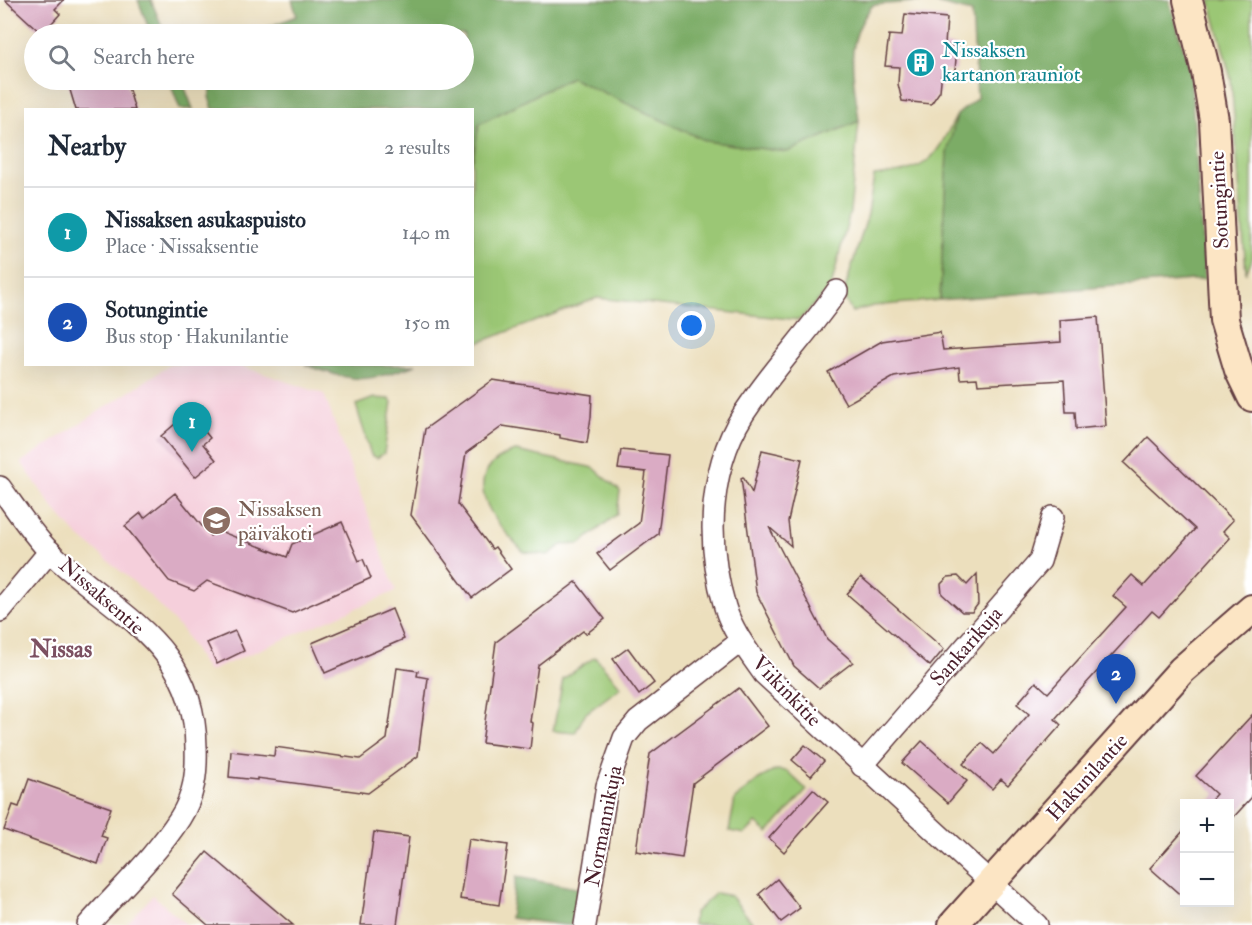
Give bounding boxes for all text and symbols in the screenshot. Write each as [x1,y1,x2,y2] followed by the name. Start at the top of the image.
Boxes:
[24,24,474,90] search box
[942,37,1081,88] place label: Nissaksen kartanon rauniot
[45,41,78,74] icon: search
[93,43,195,71] text: Search here
[905,46,937,78] building icon: Nissaksen kartanon rauniot
[48,131,126,163] text: Nearby
[384,135,450,160] text: 2 results
[1203,150,1236,250] street label: Sotungintie
[105,206,306,234] text: Nissaksen asukaspuisto
[64,220,71,245] text: 1
[402,220,450,245] text: 140 m
[105,234,259,259] text: Place · Nissaksentie
[105,296,208,324] text: Sotungintie
[62,310,73,335] text: 2
[404,310,450,335] text: 150 m
[677,311,706,340] your location
[105,324,289,349] text: Bus stop · Hakunilantie
[172,402,212,452] pin: 1
[237,496,322,547] place label: Nissaksen päiväkoti
[201,505,233,537] school or university icon: Nissaksen päiväkoti
[53,552,150,641] street label: Nissaksentie
[924,600,1009,692] street label: Sankarikuja
[29,634,92,665] district label: Nissas
[746,650,827,733] street label: Viikinkitie
[1096,654,1136,704] pin: 2
[1041,728,1134,827] street label: Hakunilantie
[579,763,629,889] street label: Normannikuja
[1180,799,1234,907] map controls
[1180,799,1234,853] button: +
[1180,853,1234,907] button: −

